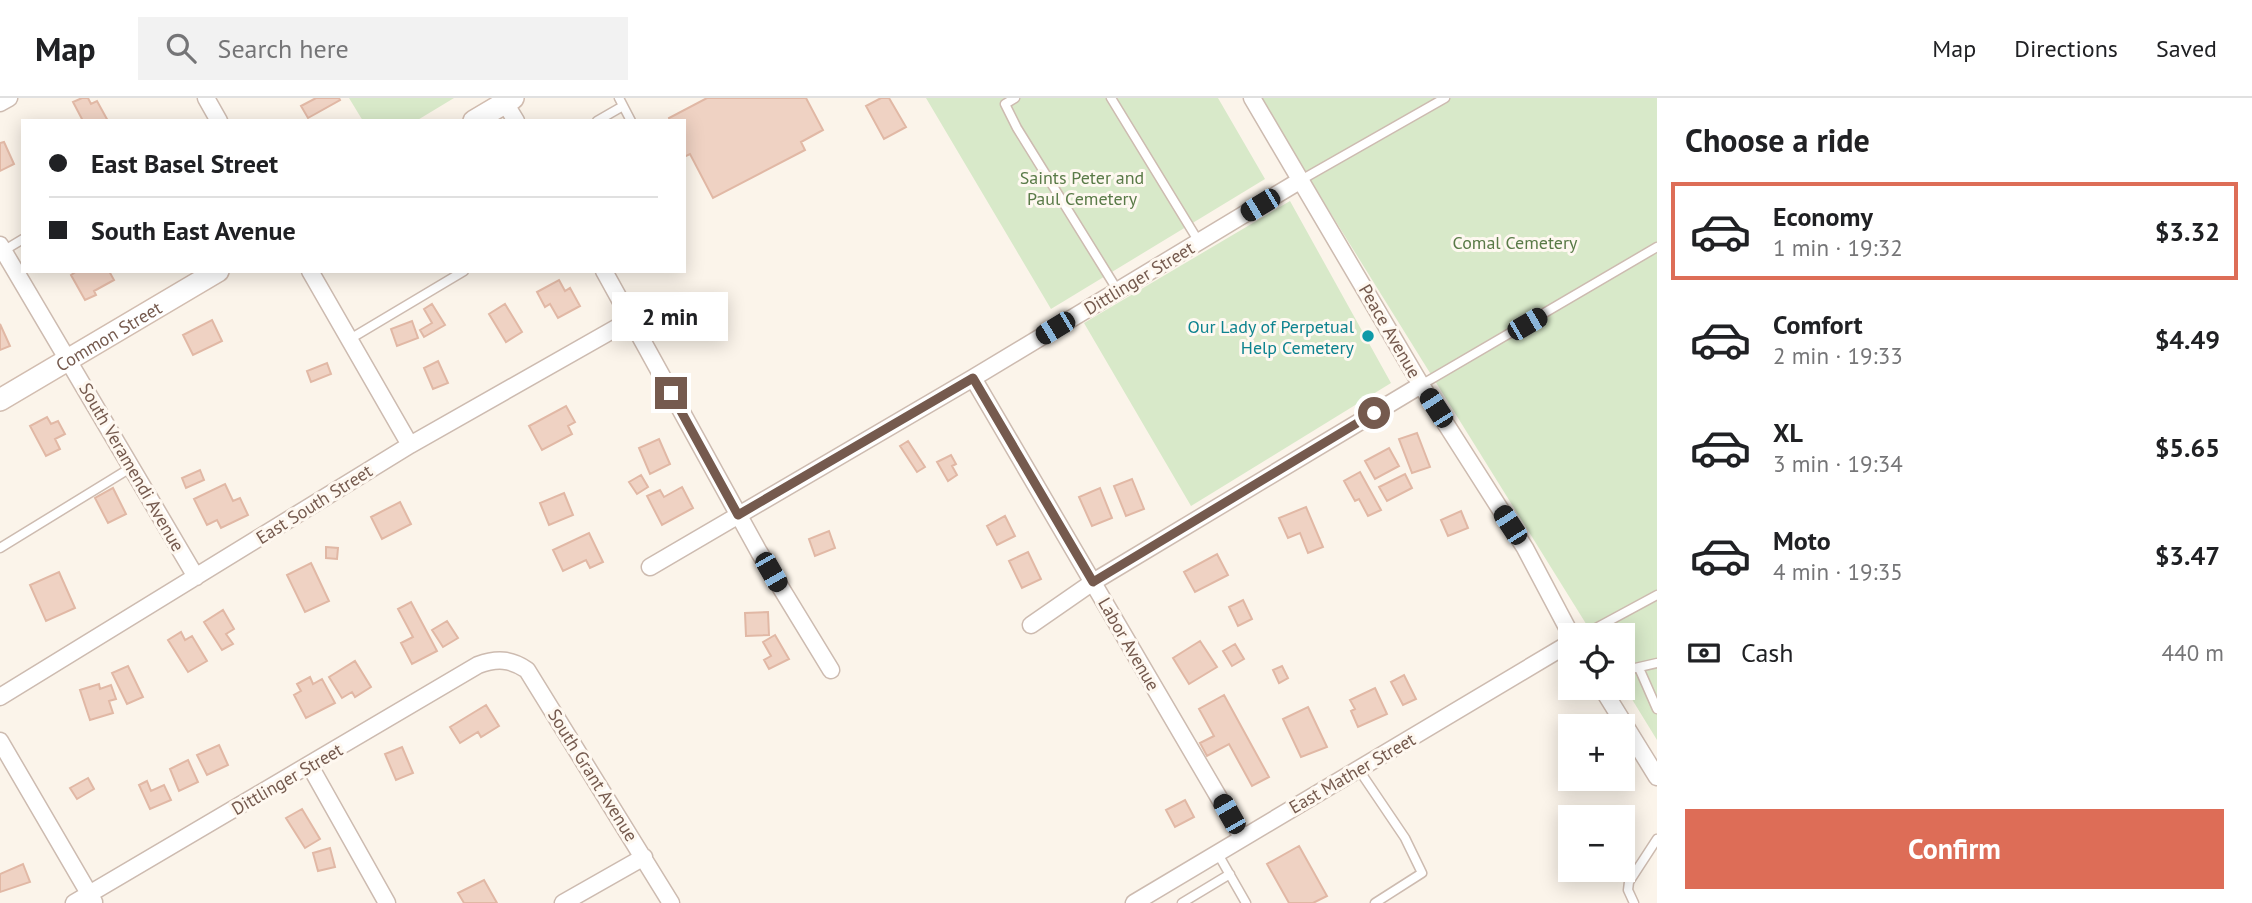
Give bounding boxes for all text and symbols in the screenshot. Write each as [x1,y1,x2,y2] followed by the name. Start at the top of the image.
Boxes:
[138,17,628,80] search box
[35,27,96,70] text: Map
[162,29,200,67] icon: search
[218,32,349,65] text: Search here
[1932,33,1976,64] text: Map
[2014,33,2118,64] text: Directions
[2156,33,2217,64] text: Saved
[1685,119,1870,161] text: Choose a ride
[91,147,278,180] text: East Basel Street
[1020,166,1144,210] park label: Saints Peter and Paul Cemetery
[1237,185,1284,225] car
[1689,200,1752,263] icon: car
[1773,200,1873,233] text: Economy
[91,214,296,247] text: South East Avenue
[2155,215,2220,248] text: $3.32
[1452,231,1578,254] park label: Comal Cemetery
[1773,233,1903,262] text: 1 min · 19:32
[1080,236,1198,320] street label: Dittlinger Street
[1354,280,1426,382] street label: Peace Avenue
[613,292,729,341] callout: 2 min
[51,296,165,376] street label: Common Street
[642,302,698,331] text: 2 min
[1504,304,1551,344] car
[1032,308,1079,348] car
[1689,308,1752,371] icon: car
[1773,308,1863,341] text: Comfort
[1187,315,1355,359] place label: Our Lady of Perpetual Help Cemetery
[2155,323,2220,356] text: $4.49
[1360,328,1376,344] marker: Our Lady of Perpetual Help Cemetery
[1773,341,1903,370] text: 2 min · 19:33
[655,377,687,409] route end
[74,379,190,555] street label: South Veramendi Avenue
[1416,385,1457,431] car
[1358,397,1390,429] route start
[1689,416,1752,479] icon: car
[1773,416,1803,449] text: XL
[2155,431,2220,464] text: $5.65
[1773,449,1903,478] text: 3 min · 19:34
[252,459,376,549] street label: East South Street
[1490,502,1531,548] car
[1689,524,1752,587] icon: car
[1773,524,1831,557] text: Moto
[2155,539,2220,572] text: $3.47
[752,549,791,595] car
[1773,557,1903,586] text: 4 min · 19:35
[1093,593,1165,695] street label: Labor Avenue
[1558,623,1635,882] map controls
[1558,623,1635,700] button: locate
[1685,634,1723,672] icon: cash
[1741,636,1793,669] text: Cash
[2162,638,2224,667] text: 440 m
[543,704,643,846] street label: South Grant Avenue
[1558,714,1635,791] button: +
[1285,727,1419,819] street label: East Mather Street
[227,738,347,820] street label: Dittlinger Street
[1210,791,1249,837] car
[1558,805,1635,882] button: −
[1685,809,2224,889] button: Confirm

